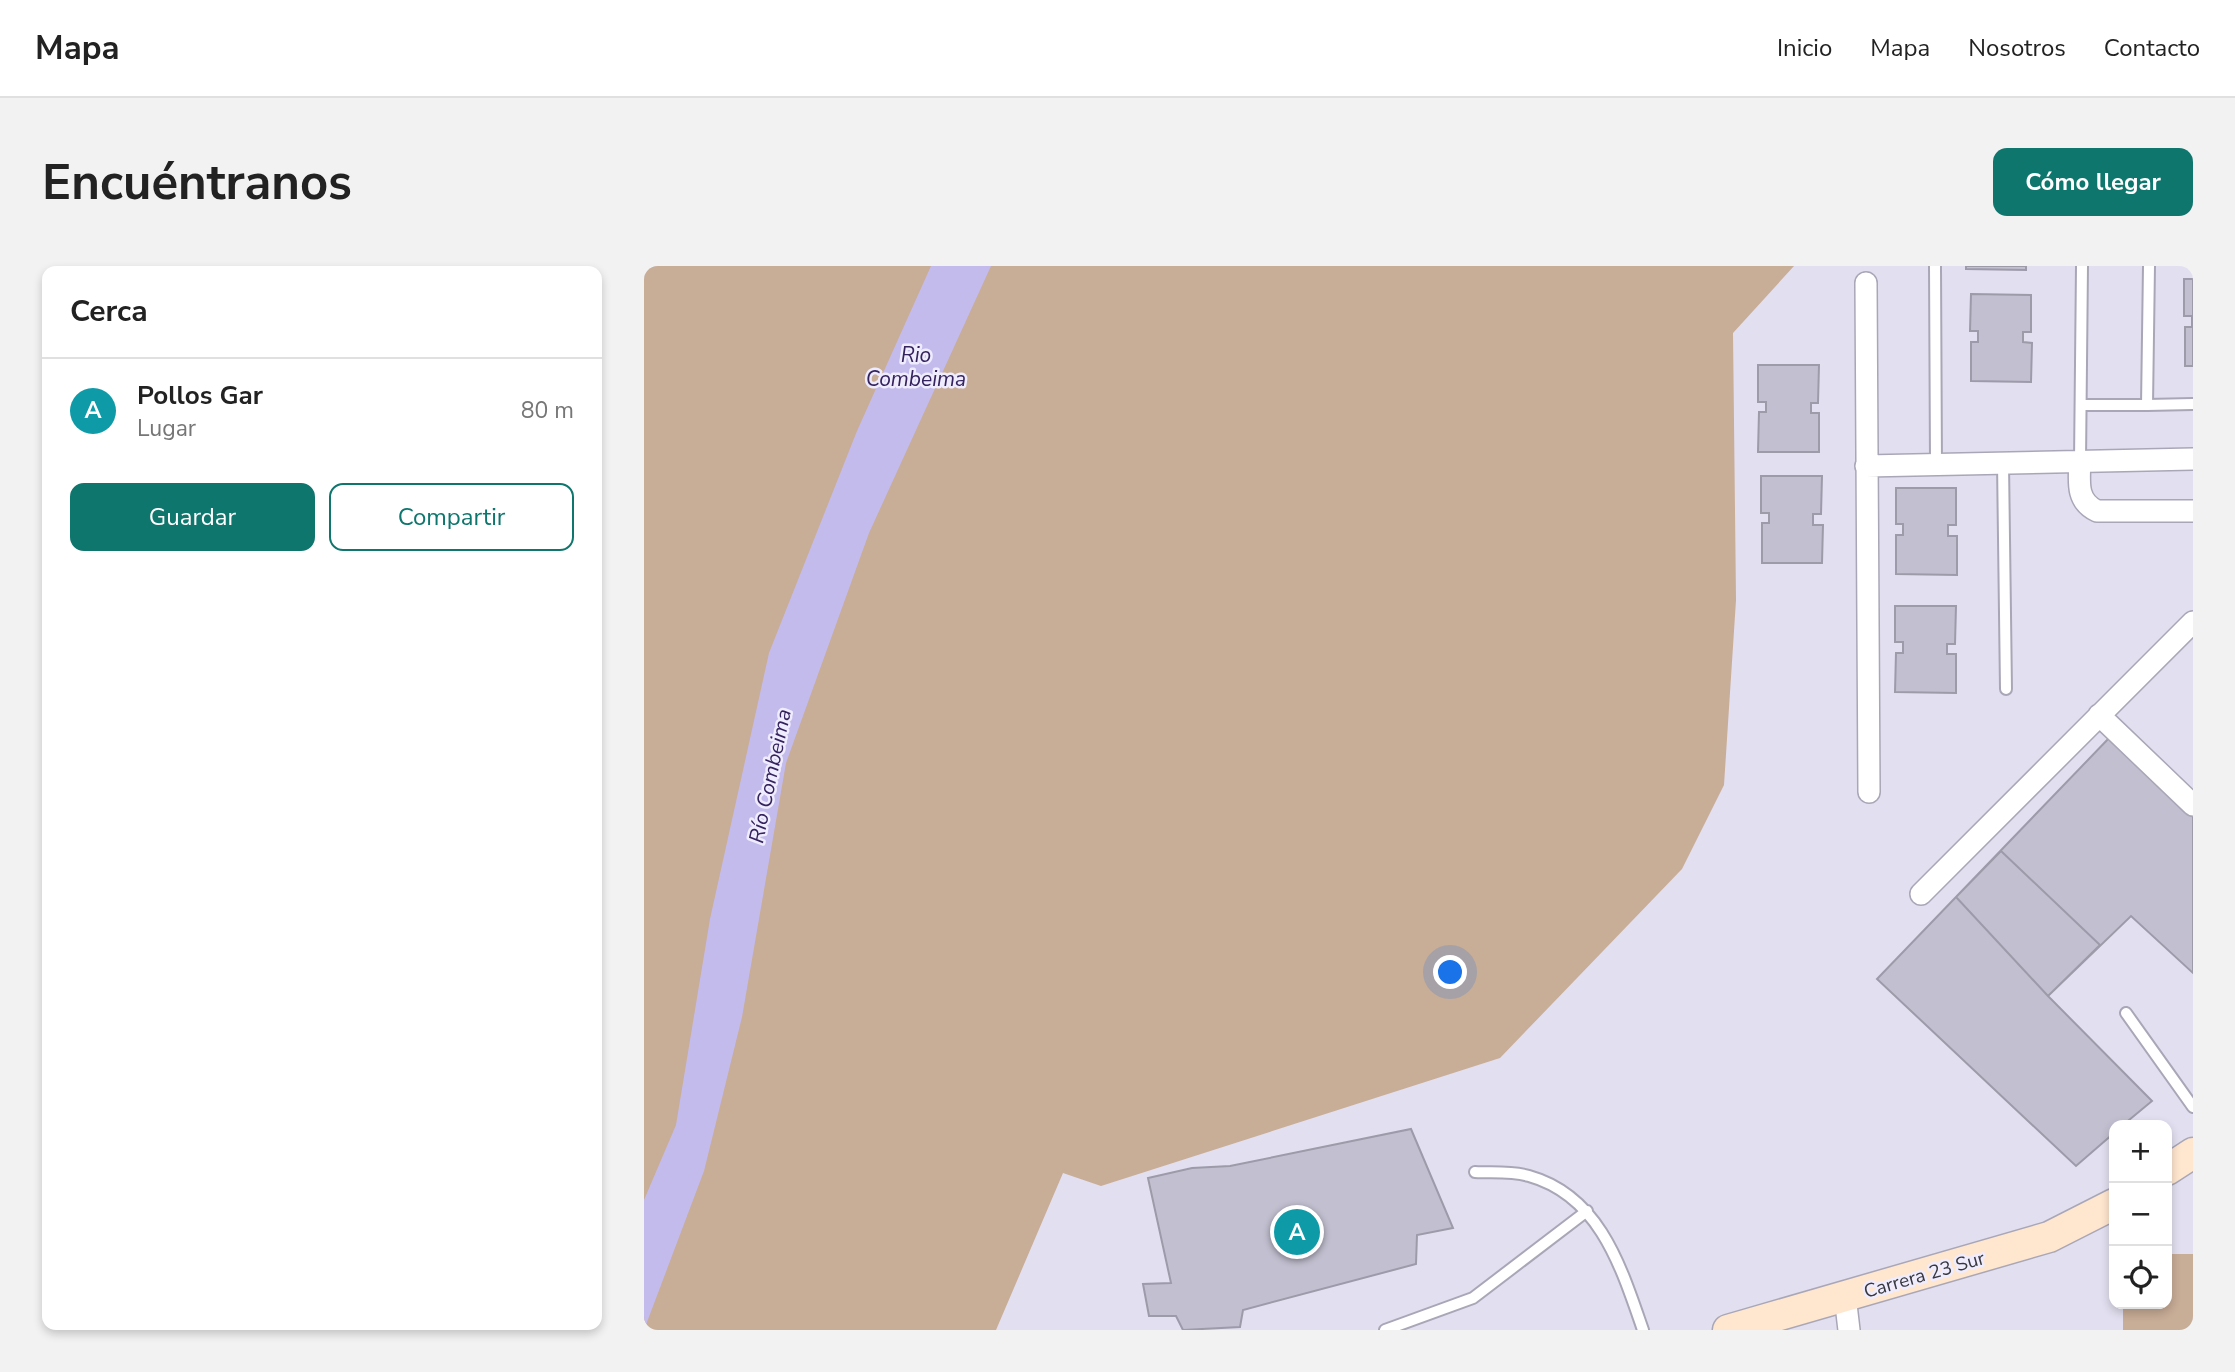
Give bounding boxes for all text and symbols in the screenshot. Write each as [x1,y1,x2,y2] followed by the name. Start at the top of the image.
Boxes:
[35,26,120,71] text: Mapa
[1777,32,1832,64] text: Inicio
[1870,32,1930,64] text: Mapa
[1968,32,2066,64] text: Nosotros
[2104,32,2200,64] text: Contacto
[1993,148,2193,216] button: Cómo llegar
[42,149,352,216] text: Encuéntranos
[70,291,148,332] text: Cerca
[866,341,966,393] water label: Rio Combeima
[137,378,263,413] text: Pollos Gar
[84,395,102,426] text: A
[521,395,574,426] text: 80 m
[137,413,196,444] text: Lugar
[70,483,315,551] button: Guardar
[329,483,574,551] button: Compartir
[742,706,798,846] water label: Río Combeima
[1433,955,1467,989] your location
[2109,1120,2172,1309] map controls
[2109,1120,2172,1183] button: +
[2109,1183,2172,1246] button: −
[1274,1206,1320,1258] pin: A
[1861,1245,1988,1305] street label: Carrera 23 Sur
[2109,1246,2172,1309] button: locate

